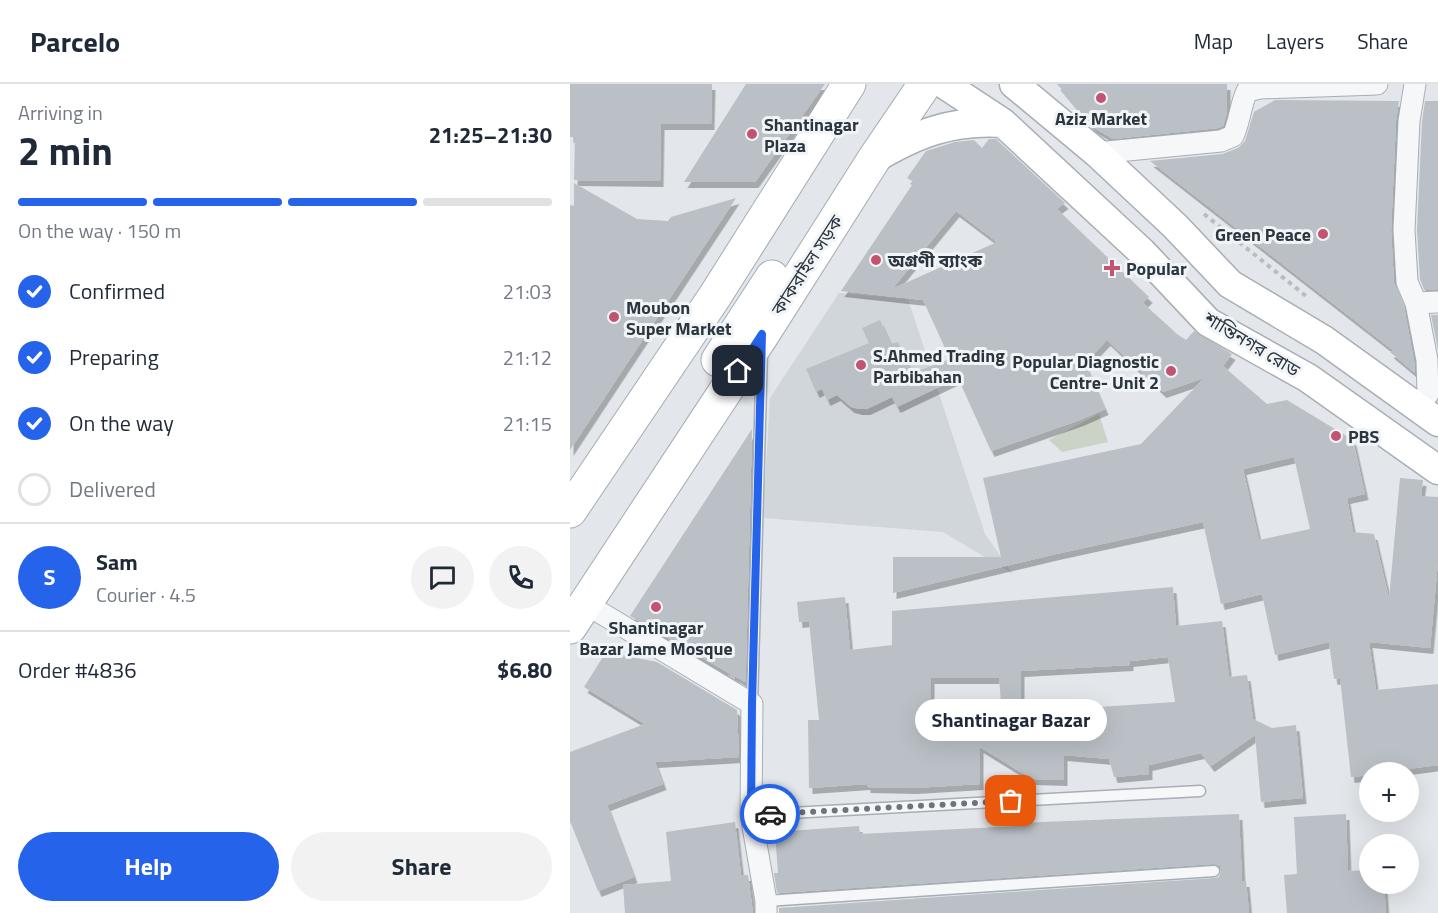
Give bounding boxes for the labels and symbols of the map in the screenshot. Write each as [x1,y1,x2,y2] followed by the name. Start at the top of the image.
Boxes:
[1094,91,1108,105] marker: Aziz Market
[1055,105,1147,132] place label: Aziz Market
[764,111,859,159] place label: Shantinagar Plaza
[745,127,759,141] marker: Shantinagar Plaza
[764,209,850,321] street label: কাকরাইল সড়ক
[1215,221,1311,248] place label: Green Peace
[1316,227,1330,241] marker: Green Peace
[887,247,983,274] place label: অগ্রণী ব্যাংক
[869,253,883,267] marker: অগ্রণী ব্যাংক
[1126,255,1187,282] place label: Popular
[1103,259,1121,277] marker: Popular
[626,294,732,342] place label: Moubon Super Market
[1198,304,1305,383] street label: শান্তিনগর রোড
[607,310,621,324] marker: Moubon Super Market
[873,342,1005,390] place label: S.Ahmed Trading Parbibahan
[712,345,763,396] pin
[1012,348,1159,396] place label: Popular Diagnostic Centre- Unit 2
[854,358,868,372] marker: S.Ahmed Trading Parbibahan
[1164,364,1178,378] marker: Popular Diagnostic Centre- Unit 2
[1348,423,1380,450] place label: PBS
[1329,429,1343,443] marker: PBS
[649,600,663,614] marker: Shantinagar Bazar Jame Mosque
[579,614,733,662] place label: Shantinagar Bazar Jame Mosque
[915,699,1107,741] callout: Shantinagar Bazar
[985,775,1036,826] pin
[740,784,800,844] courier

